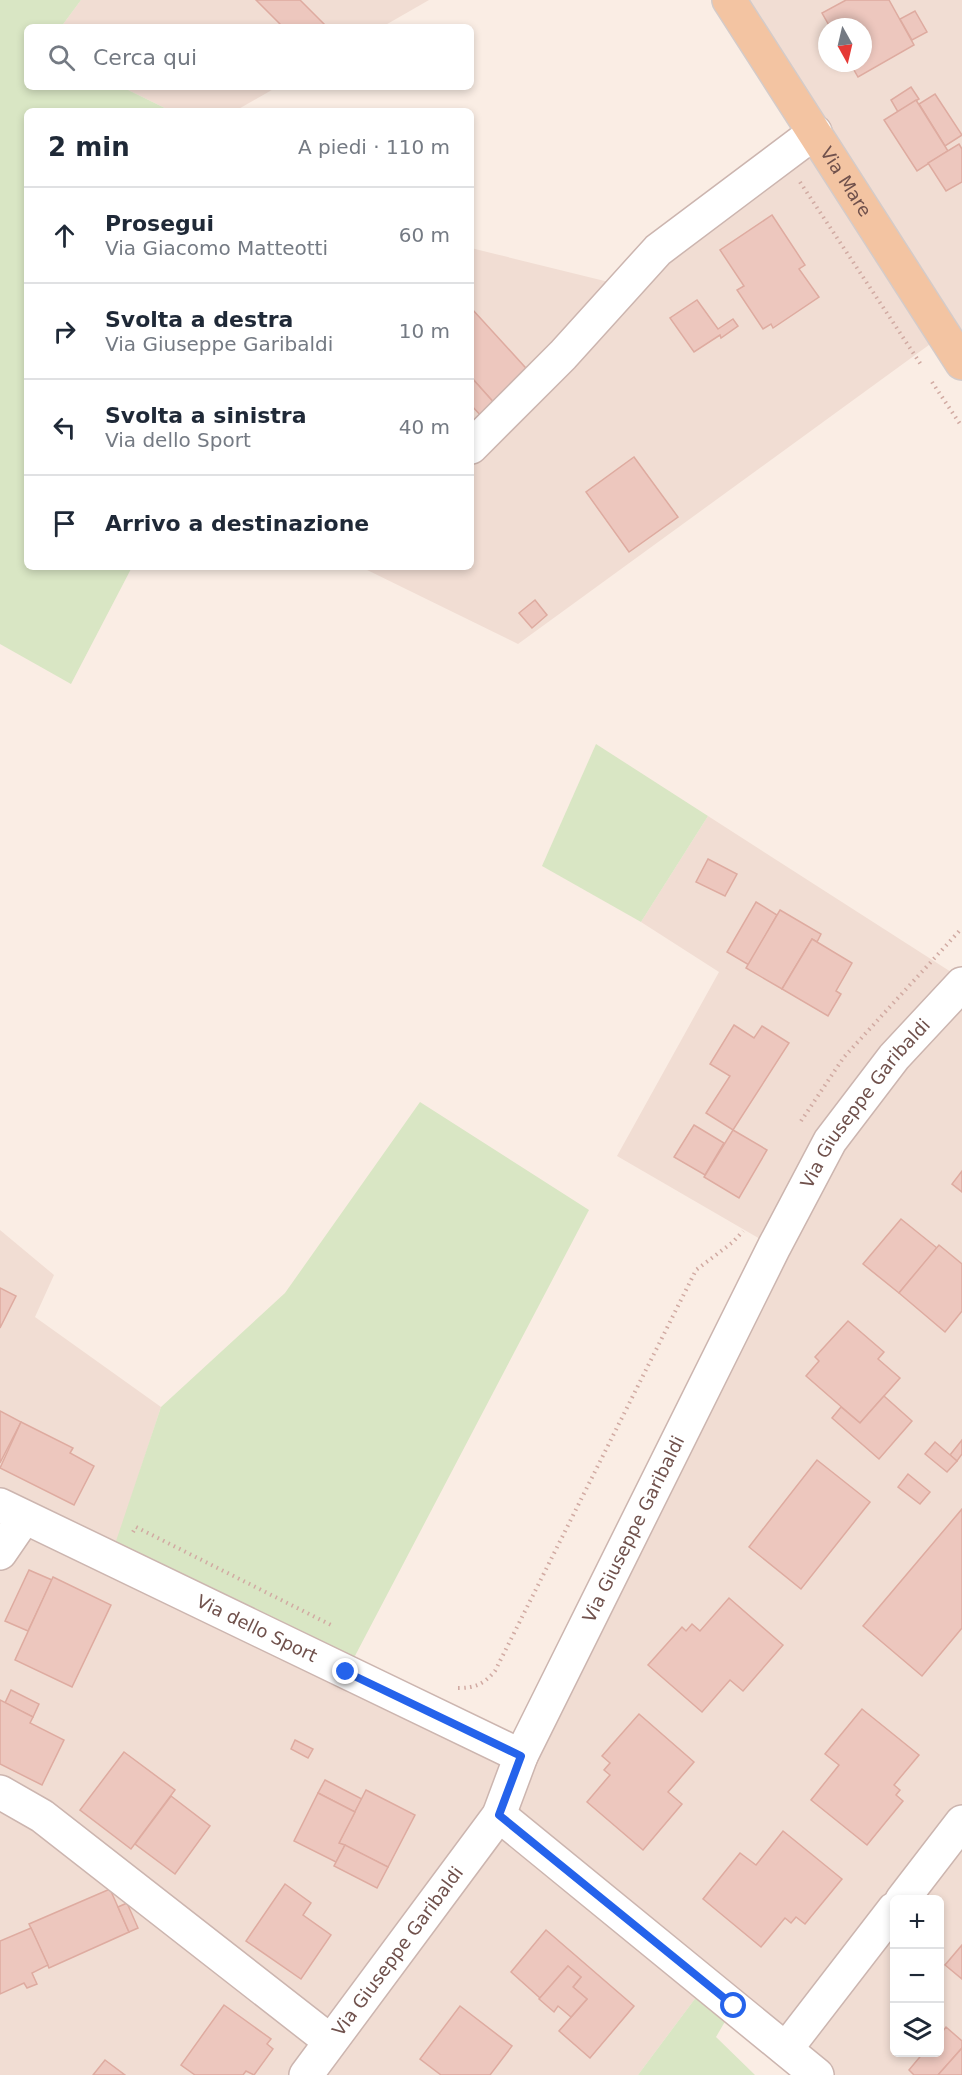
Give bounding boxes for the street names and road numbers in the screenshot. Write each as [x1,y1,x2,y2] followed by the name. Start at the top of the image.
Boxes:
[816,143,876,220] street label: Via Mare
[796,1014,934,1192] street label: Via Giuseppe Garibaldi
[578,1432,688,1626] street label: Via Giuseppe Garibaldi
[193,1590,321,1666] street label: Via dello Sport
[328,1862,467,2040] street label: Via Giuseppe Garibaldi

